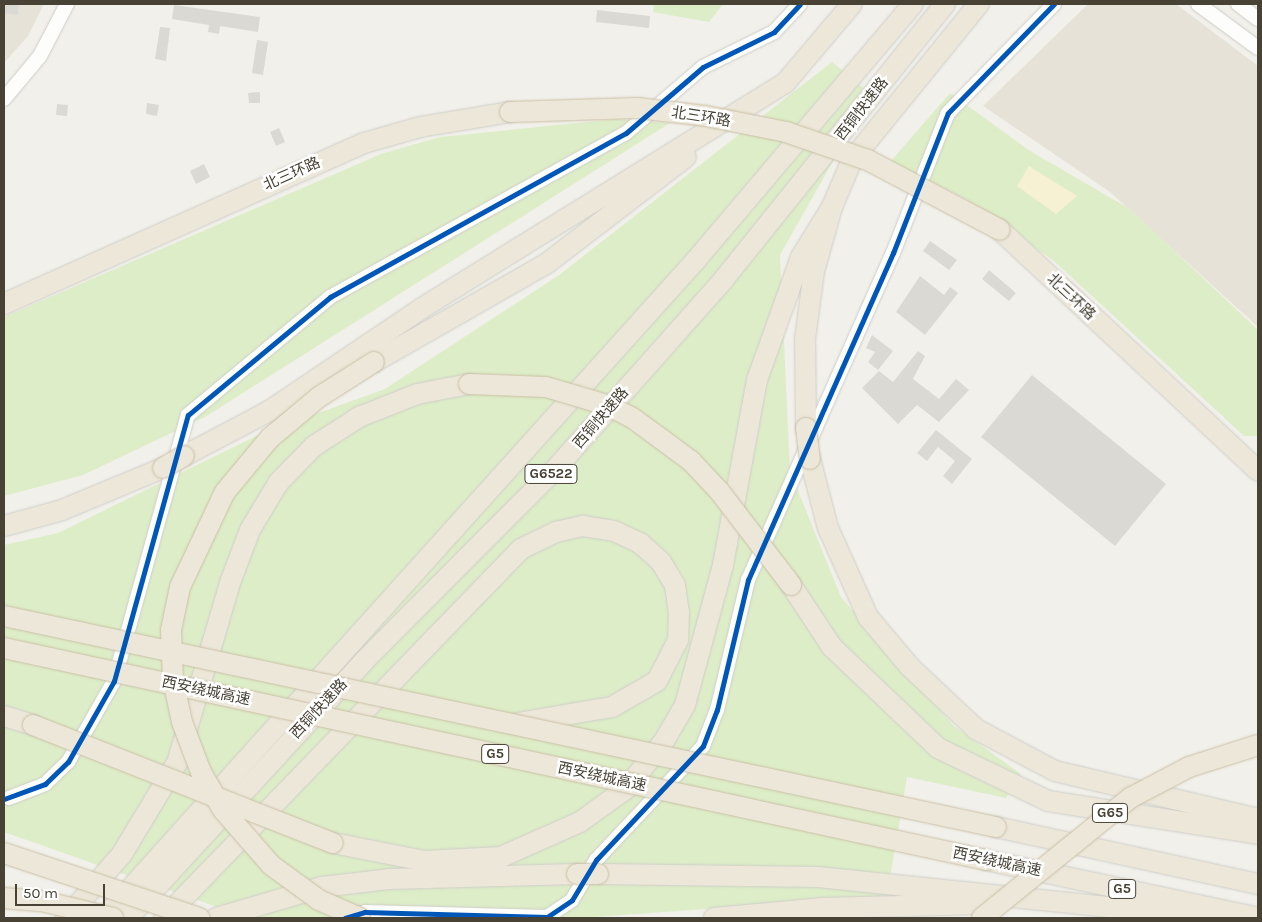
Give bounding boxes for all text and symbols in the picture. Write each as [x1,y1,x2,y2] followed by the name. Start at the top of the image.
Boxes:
[832,74,892,144] street label: 西铜快速路
[670,103,732,131] street label: 北三环路
[261,154,323,194] street label: 北三环路
[1043,270,1099,324] street label: 北三环路
[570,384,632,452] street label: 西铜快速路
[524,462,578,486] road number: G6522
[160,673,252,709] street label: 西安绕城高速
[287,675,351,743] street label: 西铜快速路
[480,742,510,766] road number: G5
[556,759,648,795] street label: 西安绕城高速
[1091,801,1129,824] road number: G65
[951,844,1043,880] street label: 西安绕城高速
[18,874,108,906] scale bar
[1107,878,1137,901] road number: G5
[23,884,58,902] text: 50 m

